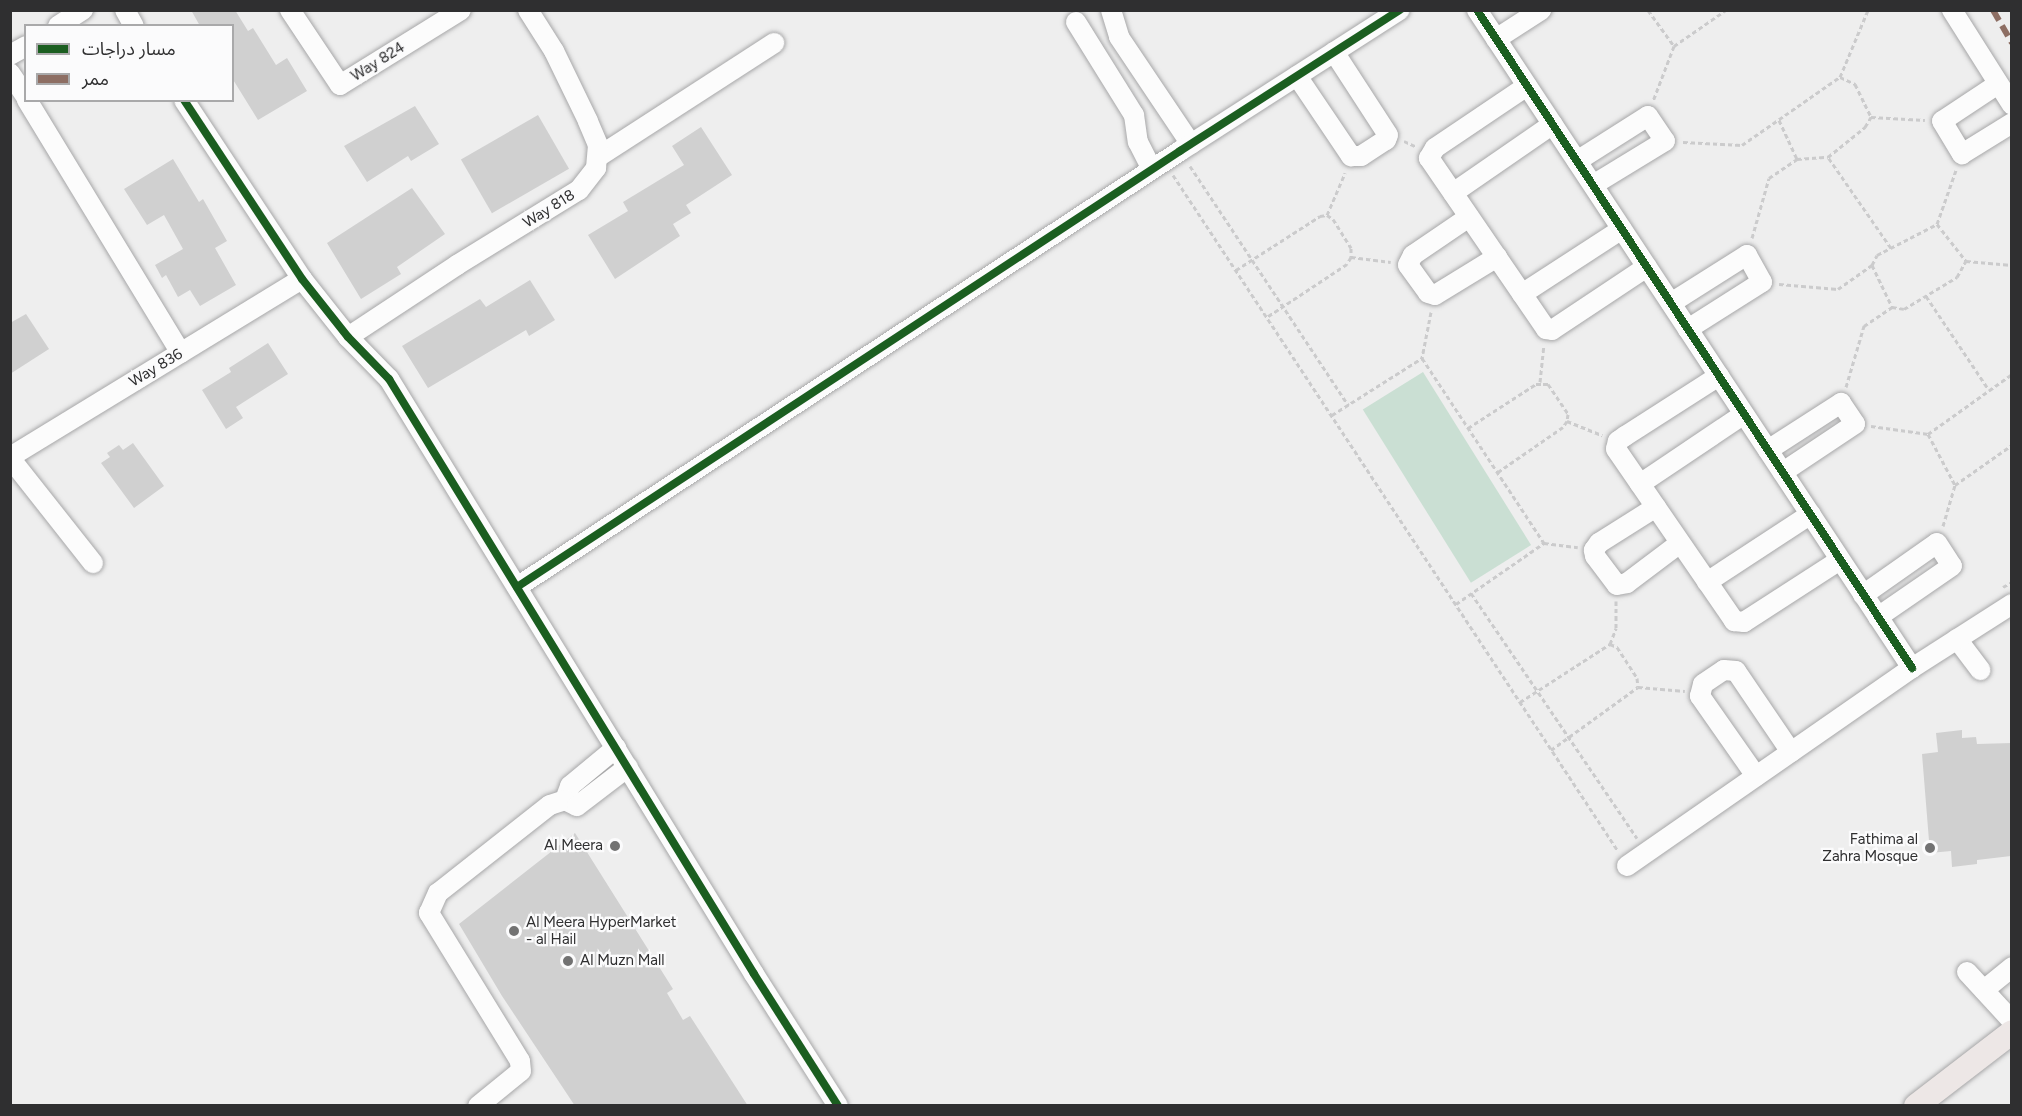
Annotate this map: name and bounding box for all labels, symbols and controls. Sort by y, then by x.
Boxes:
legend [24,24,234,102]
text: مسار دراجات [82,38,176,60]
street label: Way 824 [348,39,408,85]
text: ممر [82,68,109,90]
street label: Way 818 [520,186,578,232]
street label: Way 836 [126,345,186,391]
place label: Fathima al Zahra Mosque [1822,830,1918,865]
place label: Al Meera [544,837,603,855]
marker: Al Meera [608,839,622,853]
marker: Fathima al Zahra Mosque [1923,841,1937,855]
place label: Al Meera HyperMarket - al Hail [526,913,676,948]
marker: Al Meera HyperMarket - al Hail [507,924,521,938]
place label: Al Muzn Mall [580,952,665,970]
marker: Al Muzn Mall [561,954,575,968]

